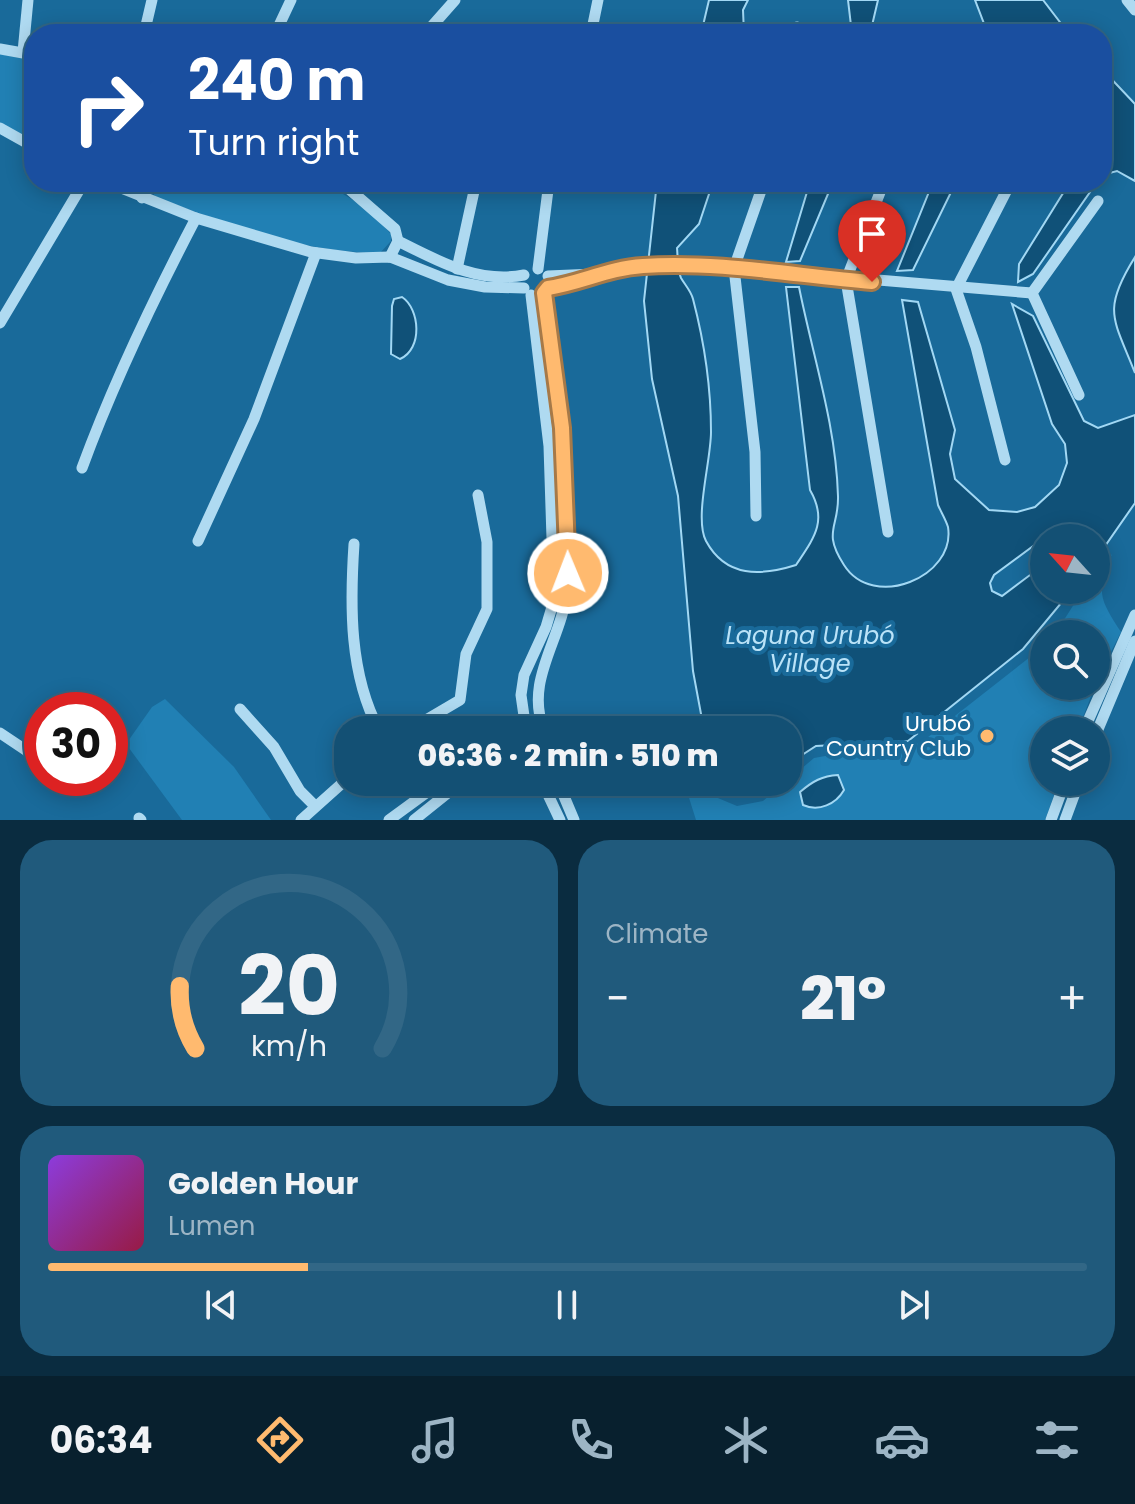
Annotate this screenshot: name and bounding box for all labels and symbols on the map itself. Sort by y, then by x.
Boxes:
pin [838,200,906,282]
north arrow [1030,524,1110,604]
position arrow [526,531,610,615]
water label: Laguna Urubó Village [725,619,895,680]
speed limit sign: 30 [24,692,128,796]
place label: Urubó Country Club [826,708,971,764]
marker: Urubó Country Club [978,727,996,745]

